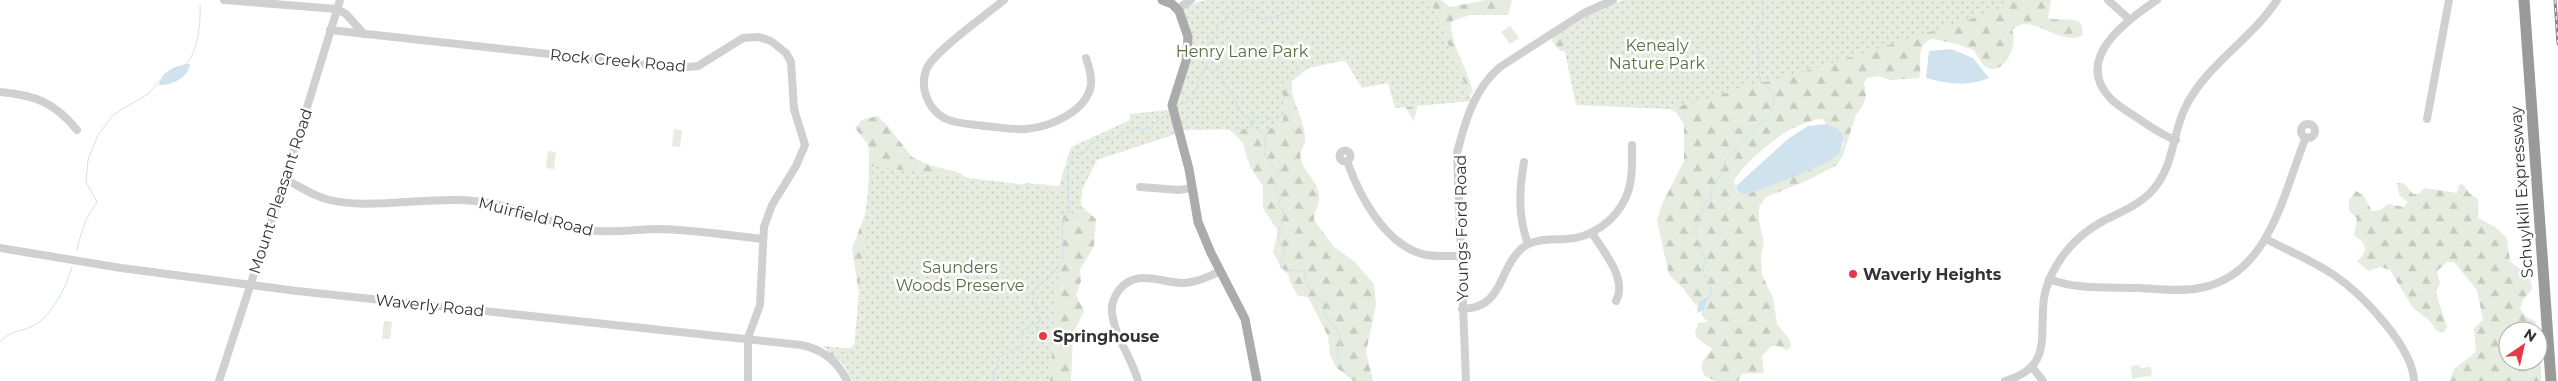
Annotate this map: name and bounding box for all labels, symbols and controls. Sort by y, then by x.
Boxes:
park label: Kenealy Nature Park [1609,36,1706,73]
park label: Henry Lane Park [1176,42,1309,61]
street label: Rock Creek Road [549,45,687,76]
street label: Schuylkill Expressway [2506,105,2537,279]
street label: Mount Pleasant Road [245,106,316,276]
street label: Youngs Ford Road [1451,154,1472,302]
street label: Muirfield Road [477,193,595,240]
park label: Saunders Woods Preserve [895,258,1025,295]
place label: Waverly Heights [1863,265,2002,284]
marker: Waverly Heights [1847,268,1859,280]
street label: Waverly Road [375,290,485,321]
north arrow [2498,321,2548,371]
text: N [2521,325,2540,346]
place label: Springhouse [1053,327,1159,346]
marker: Springhouse [1037,330,1049,342]

